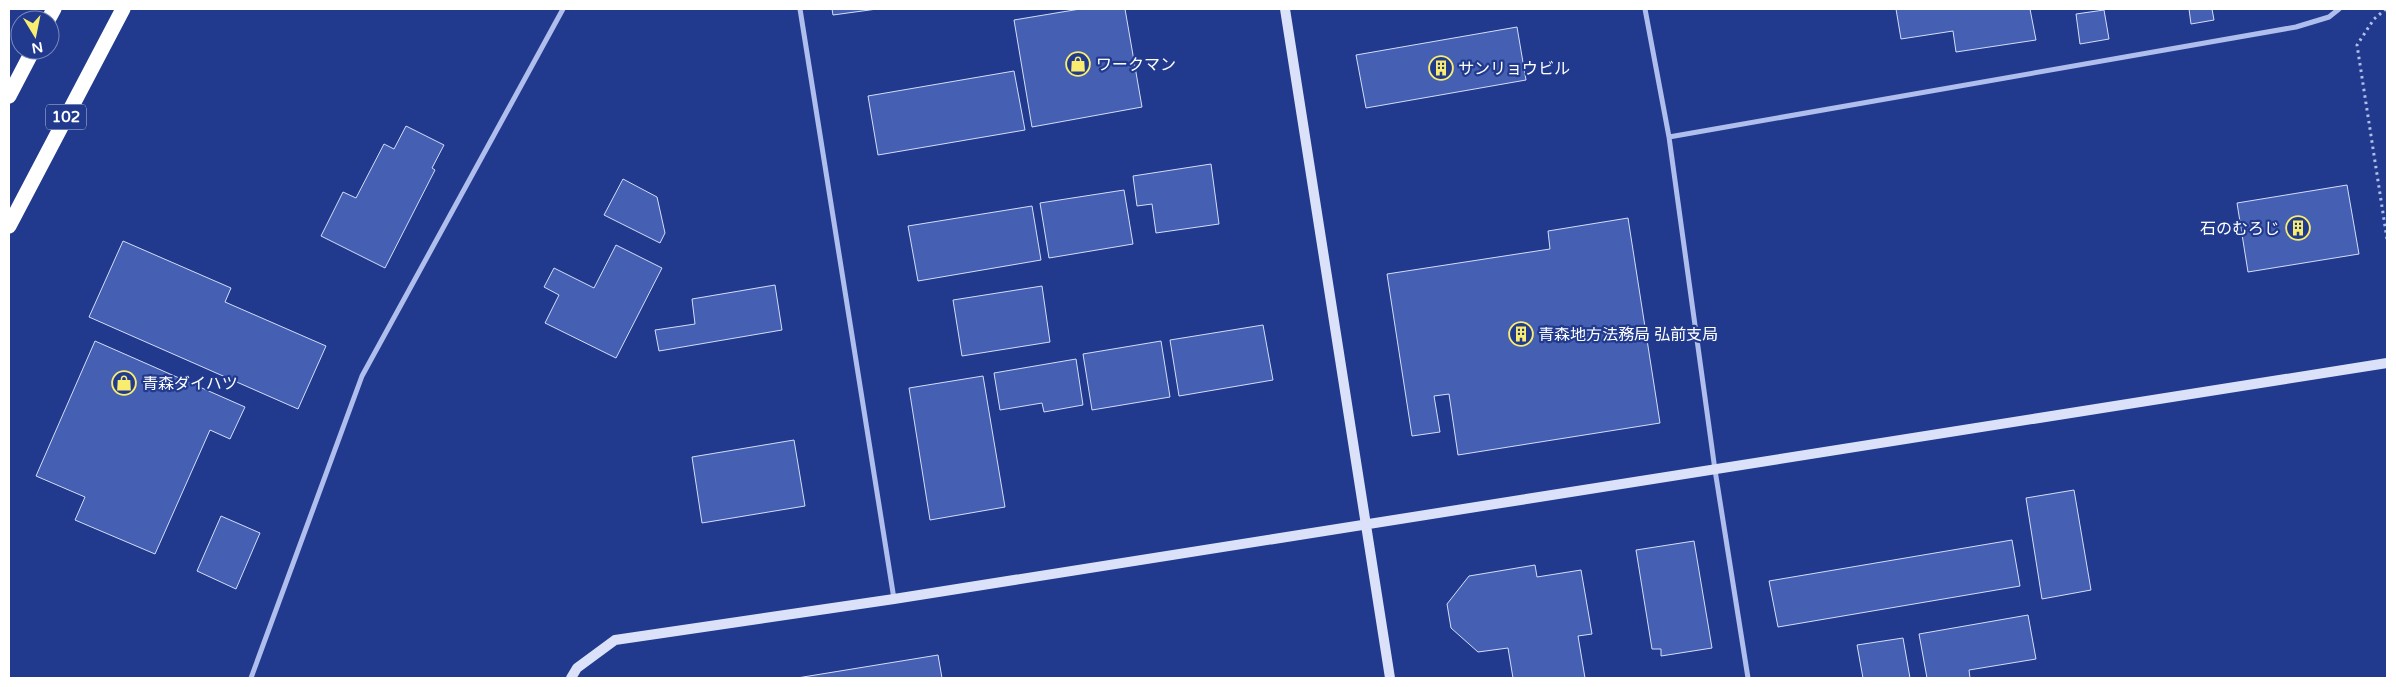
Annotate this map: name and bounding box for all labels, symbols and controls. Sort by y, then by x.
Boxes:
north arrow [10,10,60,60]
text: N [30,38,44,57]
shop icon: ワークマン [1065,51,1091,77]
place label: ワークマン [1096,55,1176,75]
building icon: サンリョウビル [1428,55,1454,81]
place label: サンリョウビル [1458,59,1570,79]
road number: 102 [46,104,86,130]
building icon: 石のむろじ [2285,215,2311,241]
place label: 石のむろじ [2200,219,2280,239]
building icon: 青森地方法務局 弘前支局 [1508,321,1534,347]
place label: 青森地方法務局 弘前支局 [1538,325,1718,345]
shop icon: 青森ダイハツ [111,370,137,396]
place label: 青森ダイハツ [142,374,238,394]

